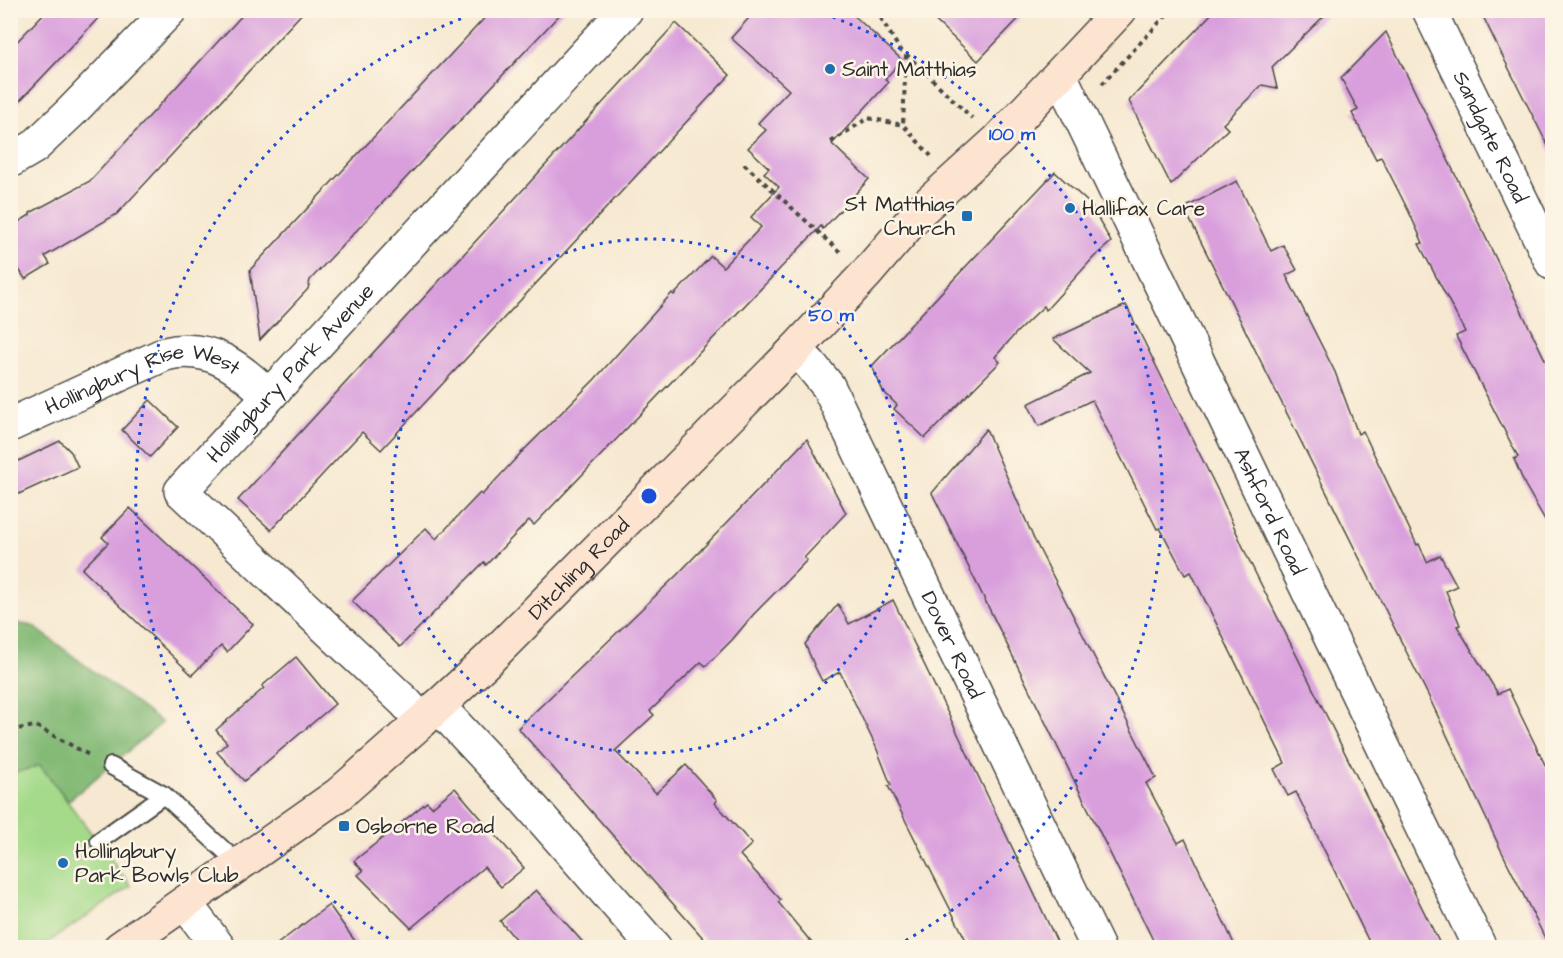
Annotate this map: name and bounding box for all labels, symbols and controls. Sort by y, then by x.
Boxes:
place label: Saint Matthias [842,55,977,84]
marker: Saint Matthias [823,62,837,76]
street label: Sandgate Road [1446,66,1535,208]
text: 100 m [989,122,1036,147]
place label: St Matthias Church [845,190,956,243]
place label: Hallifax Care [1082,194,1205,223]
marker: Hallifax Care [1063,201,1077,215]
marker: St Matthias Church [960,209,974,223]
street label: Hollingbury Park Avenue [200,277,381,469]
text: 50 m [808,303,855,328]
street label: Hollingbury Rise West [40,337,247,422]
street label: Ashford Road [1227,443,1313,580]
centre of rings [639,486,659,506]
street label: Ditchling Road [521,511,636,626]
street label: Dover Road [914,586,991,703]
place label: Osborne Road [356,812,495,841]
marker: Osborne Road [337,819,351,833]
place label: Hollingbury Park Bowls Club [75,837,239,890]
marker: Hollingbury Park Bowls Club [56,856,70,870]

